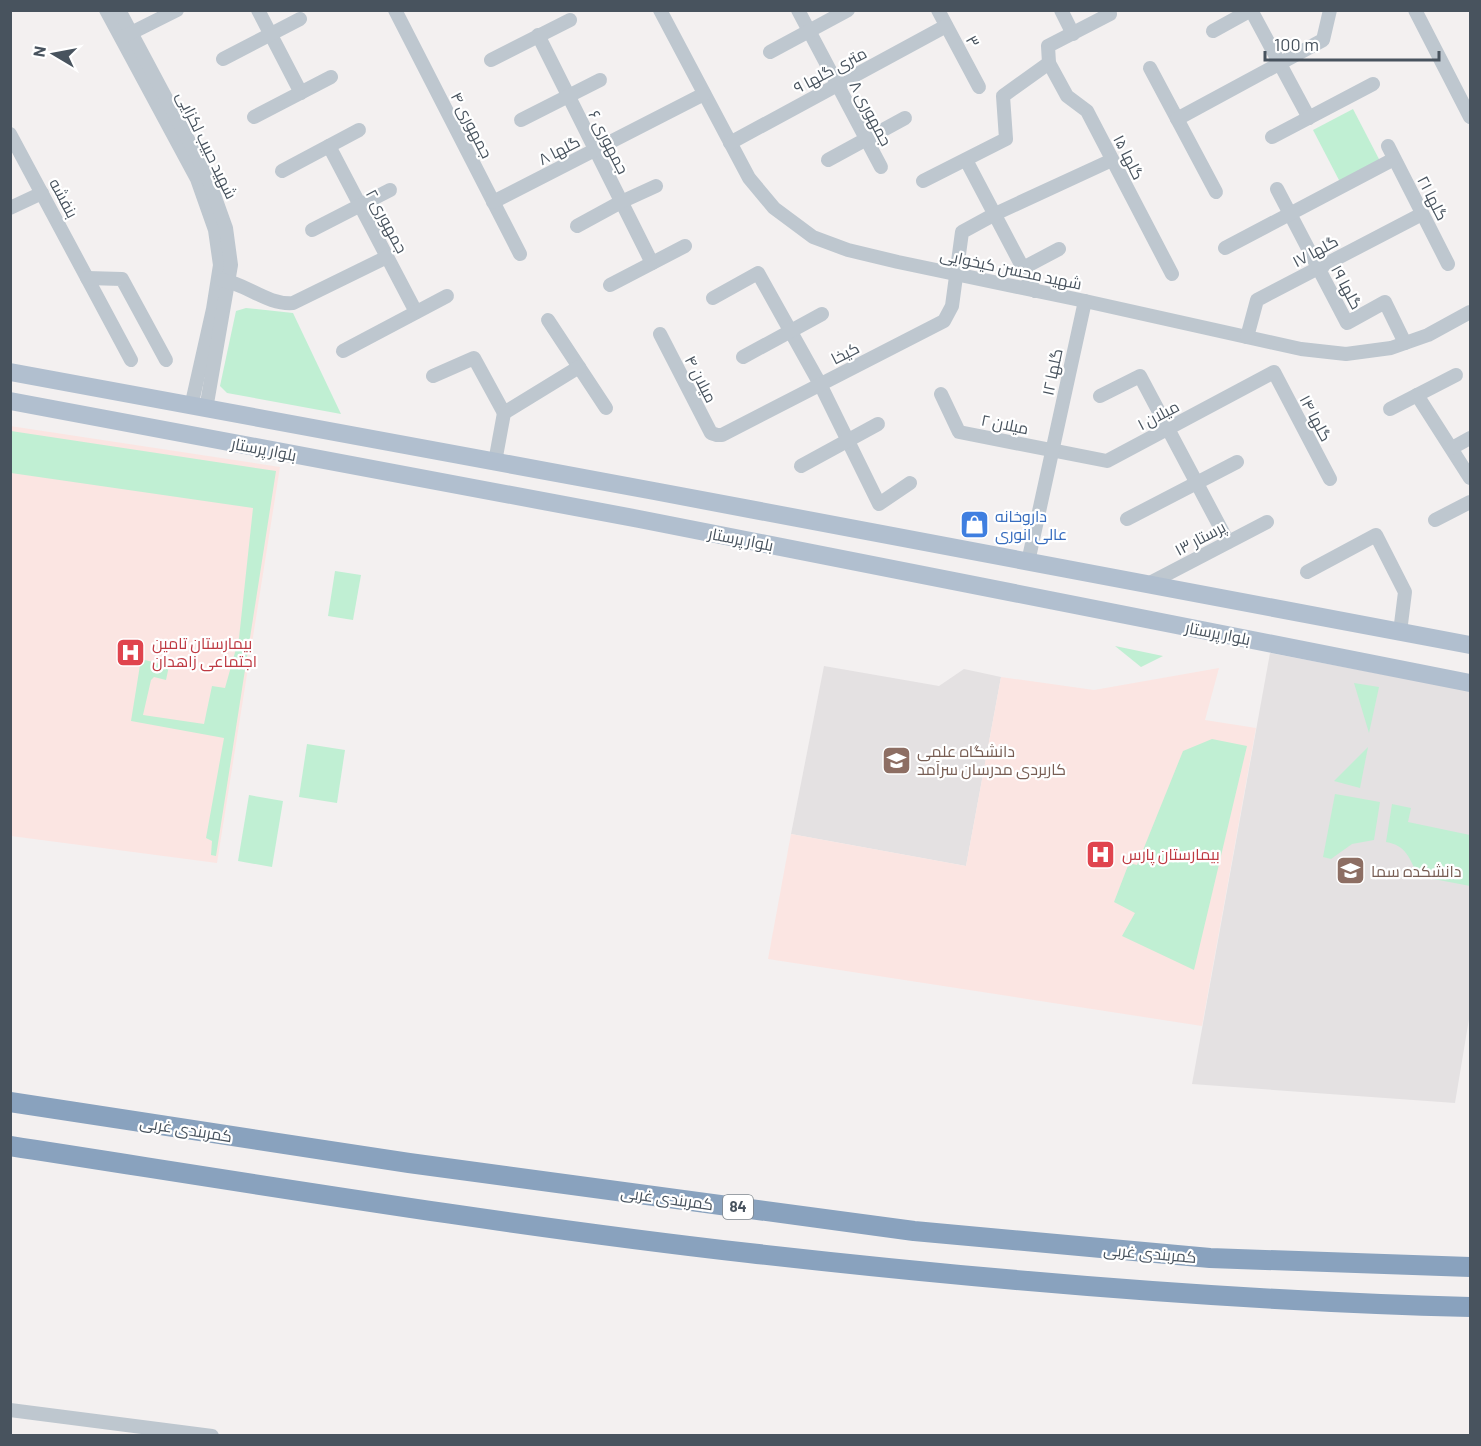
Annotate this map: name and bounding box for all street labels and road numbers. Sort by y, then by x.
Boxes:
street label: ۳ [963,31,984,50]
street label: ۹ متری گلها [790,42,870,98]
street label: جمهوری ۸ [845,77,897,150]
street label: شهید حبیب لکزایی [171,88,242,203]
street label: جمهوری ۴ [446,88,497,162]
street label: جمهوری ۶ [584,107,634,178]
street label: گلها ۸ [535,131,584,170]
street label: گلها ۱۵ [1108,131,1149,183]
street label: گلها ۲۱ [1412,172,1453,224]
street label: بنفشه [45,175,83,221]
street label: جمهوری ۲ [361,186,412,257]
street label: گلها ۱۷ [1289,231,1342,272]
street label: شهید محسن کیخوایی [938,244,1084,295]
street label: گلها ۱۹ [1326,261,1367,313]
street label: کیخا [828,337,862,369]
street label: گلها ۱۲ [1037,347,1068,398]
street label: میلان ۴ [680,352,721,406]
street label: گلها ۱۴ [1295,391,1337,445]
street label: میلان ۱ [1134,396,1183,435]
street label: میلان ۲ [979,410,1030,439]
street label: بلوار پرستار [228,433,298,467]
street label: پرستار ۱۳ [1171,516,1231,561]
street label: بلوار پرستار [705,523,775,557]
street label: بلوار پرستار [1182,617,1252,651]
street label: کمربندی غربی [138,1112,234,1147]
street label: کمربندی غربی [619,1182,715,1215]
road number: 84 [723,1195,753,1219]
street label: کمربندی غربی [1103,1239,1197,1268]

